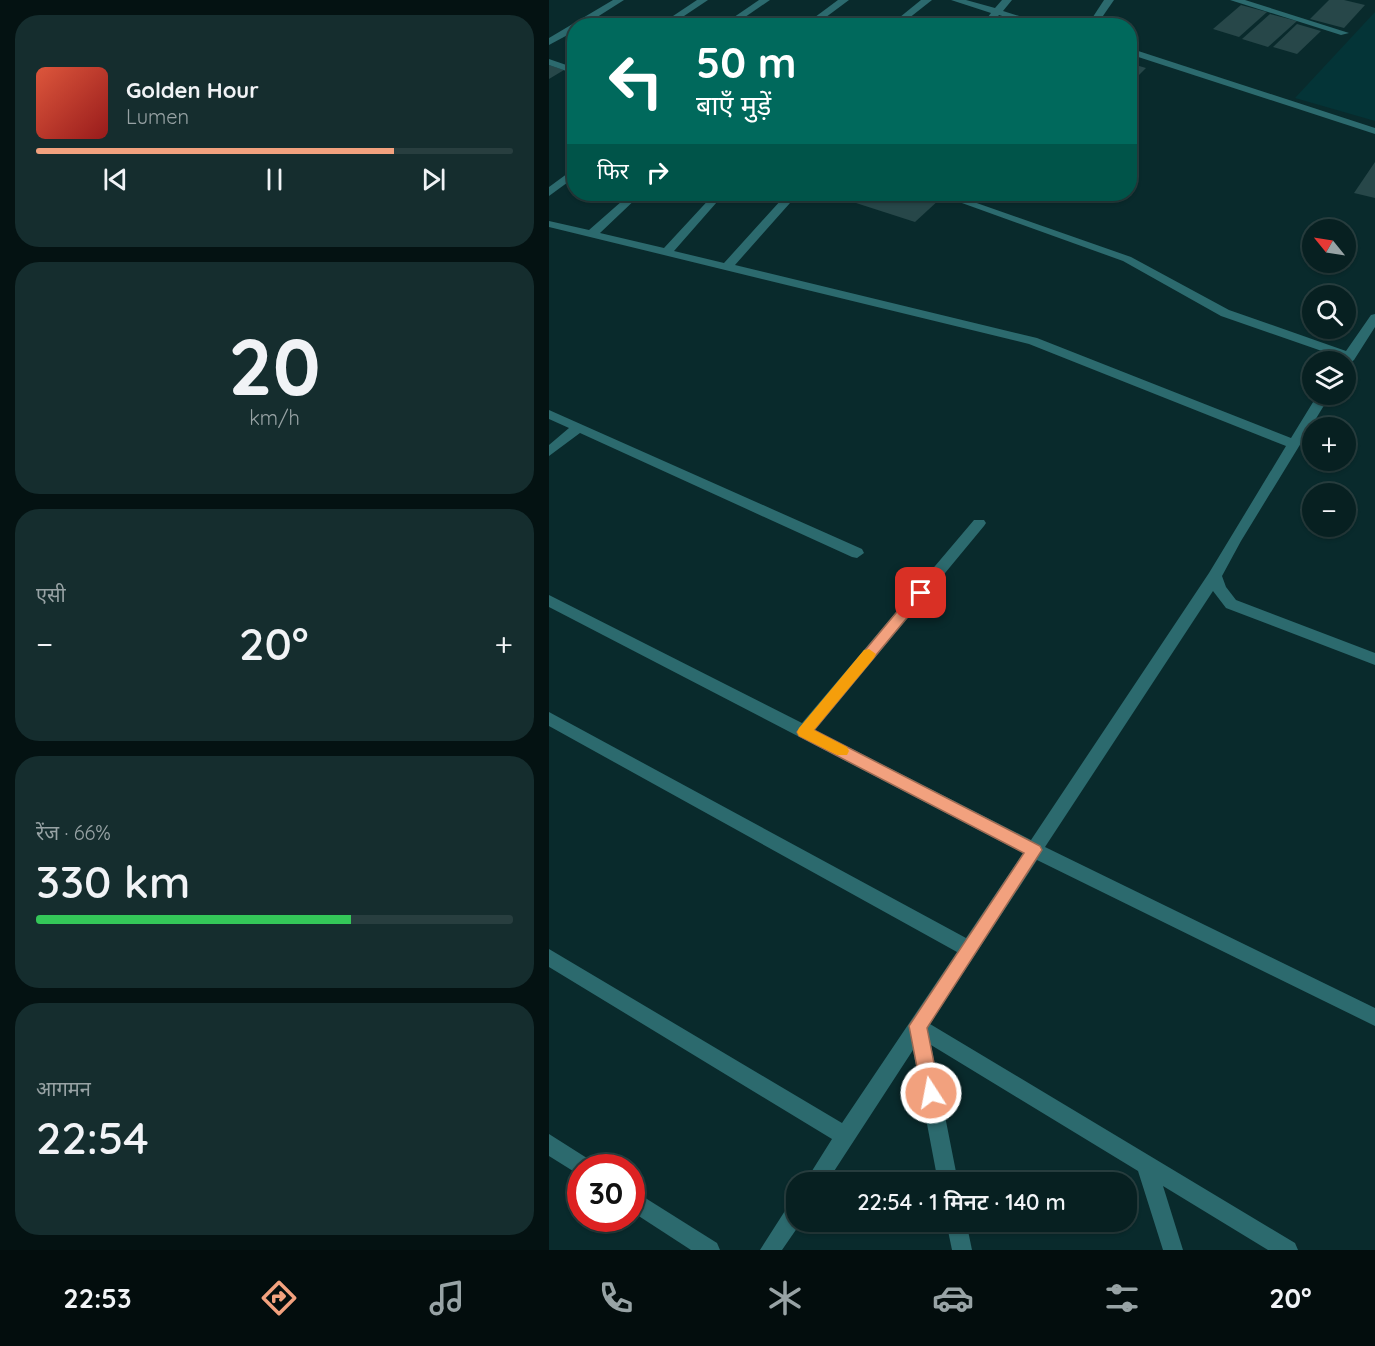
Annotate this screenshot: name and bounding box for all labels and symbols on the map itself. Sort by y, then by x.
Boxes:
north arrow [1302,219,1356,273]
pin [895,567,946,618]
position arrow [899,1061,963,1125]
speed limit sign: 30 [567,1154,645,1232]

